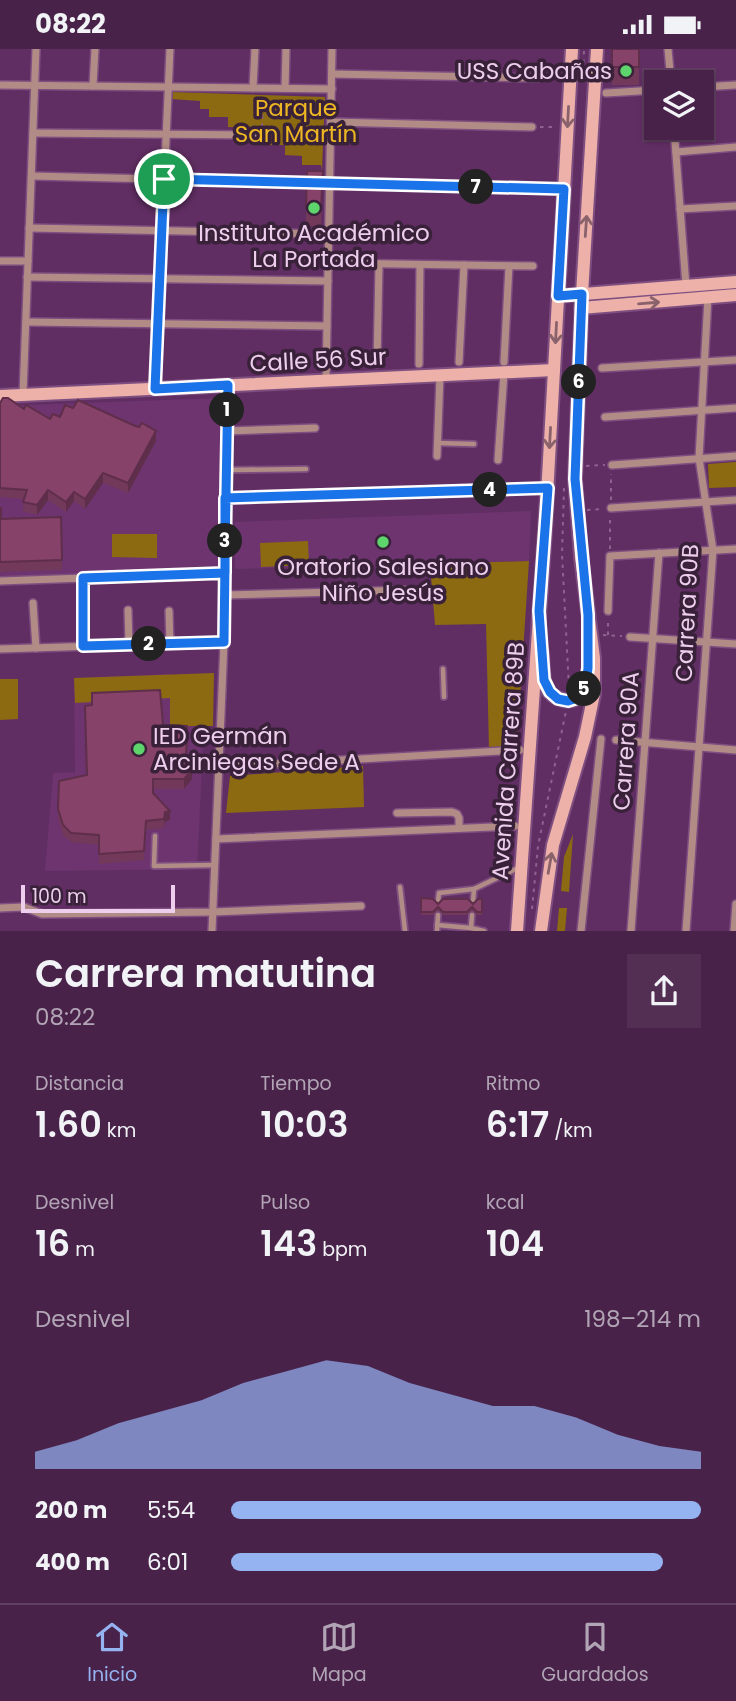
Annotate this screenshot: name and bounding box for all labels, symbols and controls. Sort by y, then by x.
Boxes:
text: 08:22 [35,6,106,42]
place label: USS Cabañas [457,55,612,87]
marker: USS Cabañas [618,63,634,79]
map controls [644,70,714,140]
button: layers [644,70,714,140]
park label: Parque San Martín [235,92,357,150]
one-way arrow [561,105,574,128]
pin [134,149,194,209]
icon: arrive [145,160,183,198]
pin: 7 [458,169,494,205]
text: 7 [470,173,481,200]
marker: Instituto Académico La Portada [306,200,322,216]
one-way arrow [580,215,593,238]
place label: Instituto Académico La Portada [198,217,430,275]
one-way arrow [637,296,660,309]
one-way arrow [549,321,562,344]
street label: Calle 56 Sur [249,340,387,380]
pin: 6 [562,365,596,399]
text: 6 [572,368,585,395]
pin: 1 [210,393,244,427]
text: 1 [223,396,230,423]
one-way arrow [544,427,557,450]
pin: 4 [472,473,508,507]
text: 4 [483,476,496,503]
pin: 3 [208,524,243,559]
text: 3 [219,527,230,554]
marker: Oratorio Salesiano Niño Jesús [375,534,391,550]
street label: Carrera 90B [667,543,707,683]
place label: Oratorio Salesiano Niño Jesús [277,551,489,609]
pin: 2 [132,627,166,661]
text: 2 [143,630,154,657]
street label: Avenida Carrera 89B [484,641,532,881]
street label: Carrera 90A [605,670,647,812]
pin: 5 [566,671,602,707]
text: 5 [577,675,590,702]
place label: IED Germán Arciniegas Sede A [153,720,360,778]
marker: IED Germán Arciniegas Sede A [131,741,147,757]
one-way arrow [544,852,557,875]
scale bar [21,882,175,914]
text: 100 m [32,883,87,910]
text: Carrera matutina [35,947,376,1000]
button: share [627,954,701,1028]
text: 08:22 [35,1001,95,1033]
text: Distancia [35,1070,124,1097]
text: Tiempo [260,1070,332,1097]
text: Ritmo [486,1070,541,1097]
text: 1.60 [35,1100,102,1149]
text: 10:03 [260,1100,348,1149]
text: 6:17 [486,1100,549,1149]
text: km [102,1117,136,1144]
text: /km [549,1117,593,1144]
text: Desnivel [35,1189,114,1216]
text: Pulso [260,1189,310,1216]
text: kcal [486,1189,525,1216]
text: 16 [35,1219,70,1268]
text: 143 [260,1219,317,1268]
text: 104 [486,1219,544,1268]
text: m [70,1236,95,1263]
text: bpm [317,1236,367,1263]
text: Desnivel [35,1303,131,1335]
text: 198–214 m [584,1303,701,1335]
text: 200 m [35,1494,107,1526]
text: 5:54 [147,1494,195,1526]
text: 400 m [35,1546,110,1578]
text: 6:01 [147,1546,188,1578]
tab: Inicio [87,1618,137,1689]
tab: Mapa [312,1618,367,1689]
tab: Guardados [541,1618,649,1689]

